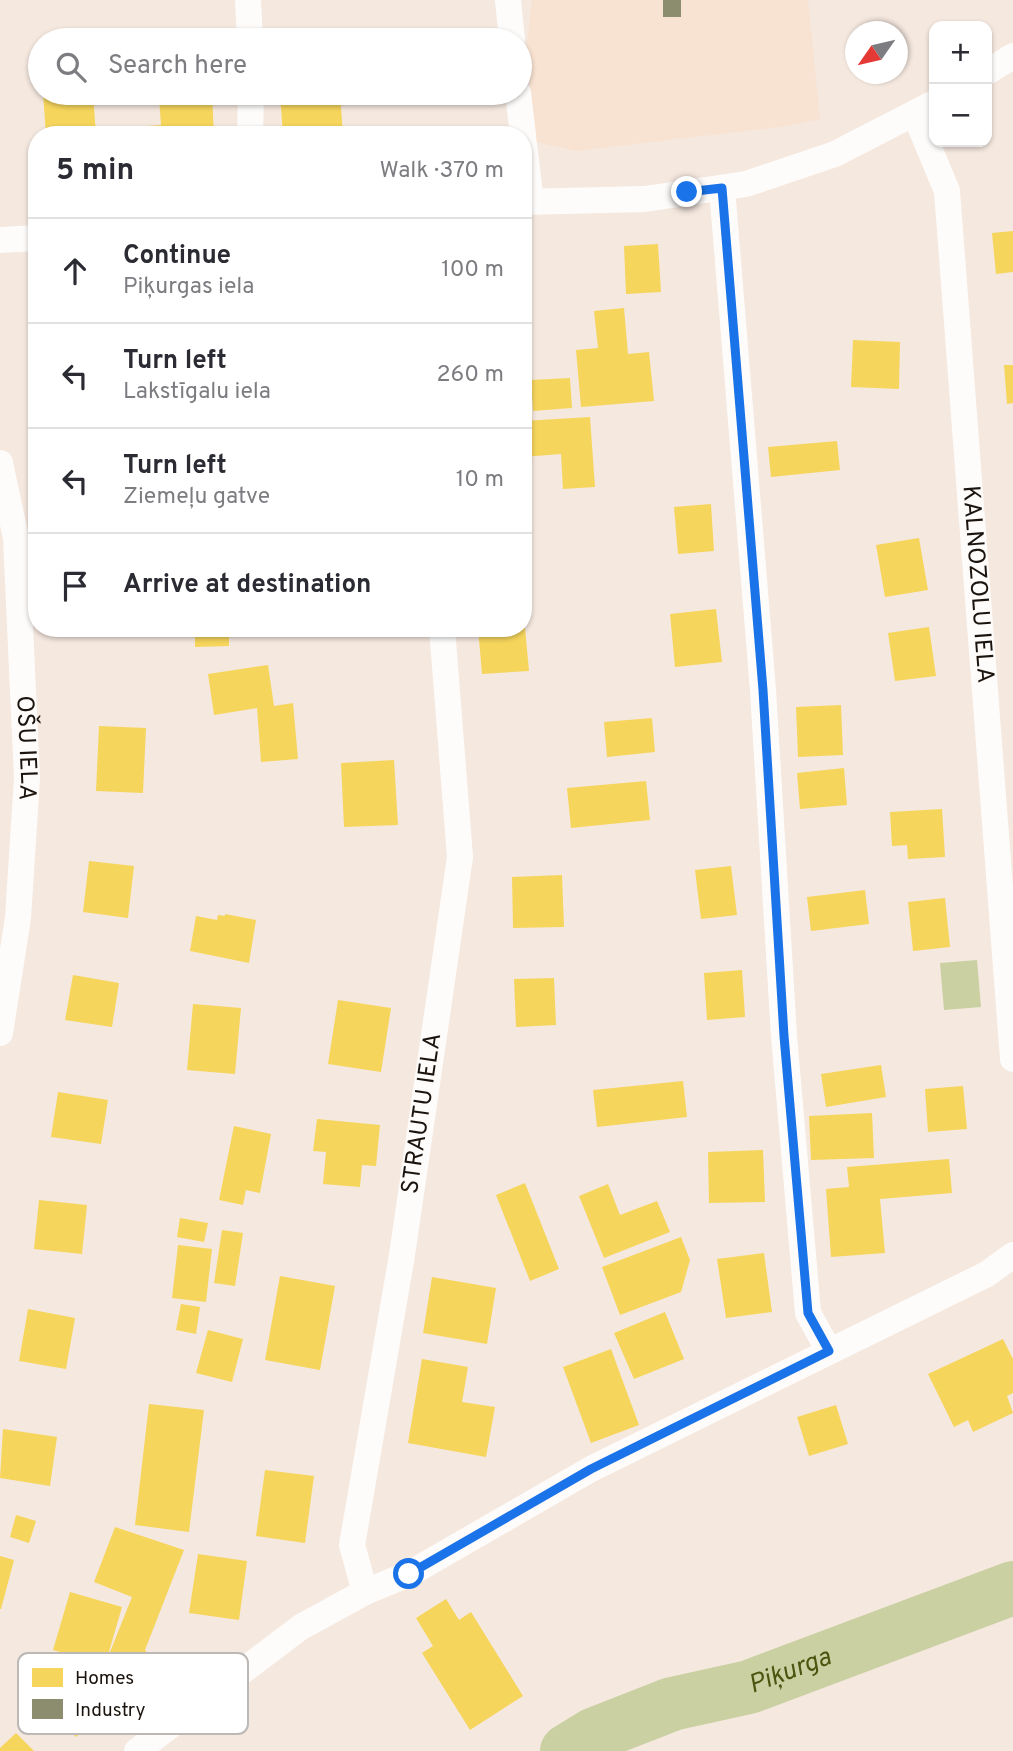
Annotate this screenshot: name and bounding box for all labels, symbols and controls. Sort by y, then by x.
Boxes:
north arrow [845,21,908,84]
map controls [929,21,992,147]
button: + [929,21,992,84]
search box [28,28,532,105]
icon: search [52,48,90,86]
text: Search here [108,50,247,83]
button: − [929,84,992,147]
text: 5 min [56,153,134,190]
text: Walk · 370 m [380,157,504,186]
route end [671,176,702,207]
text: Continue [123,240,231,273]
icon: ahead [56,252,94,290]
text: 100 m [441,256,504,285]
text: Piķurgas iela [123,273,254,302]
text: Turn left [123,345,227,378]
icon: left [56,357,94,395]
text: 260 m [437,361,504,390]
text: Lakstīgalu iela [123,378,271,407]
text: Turn left [123,450,227,483]
icon: left [56,462,94,500]
text: 10 m [456,466,504,495]
text: Ziemeļu gatve [123,483,270,512]
street label: KALNOZOLU IELA [954,484,999,684]
icon: arrive [56,567,94,605]
text: Arrive at destination [123,569,371,602]
street label: OŠU IELA [8,695,42,802]
street label: STRAUTU IELA [396,1031,449,1196]
route start [393,1558,424,1589]
water label: Piķurga [744,1641,836,1702]
legend [18,1653,248,1734]
text: Homes [75,1667,134,1691]
text: Industry [75,1699,145,1723]

